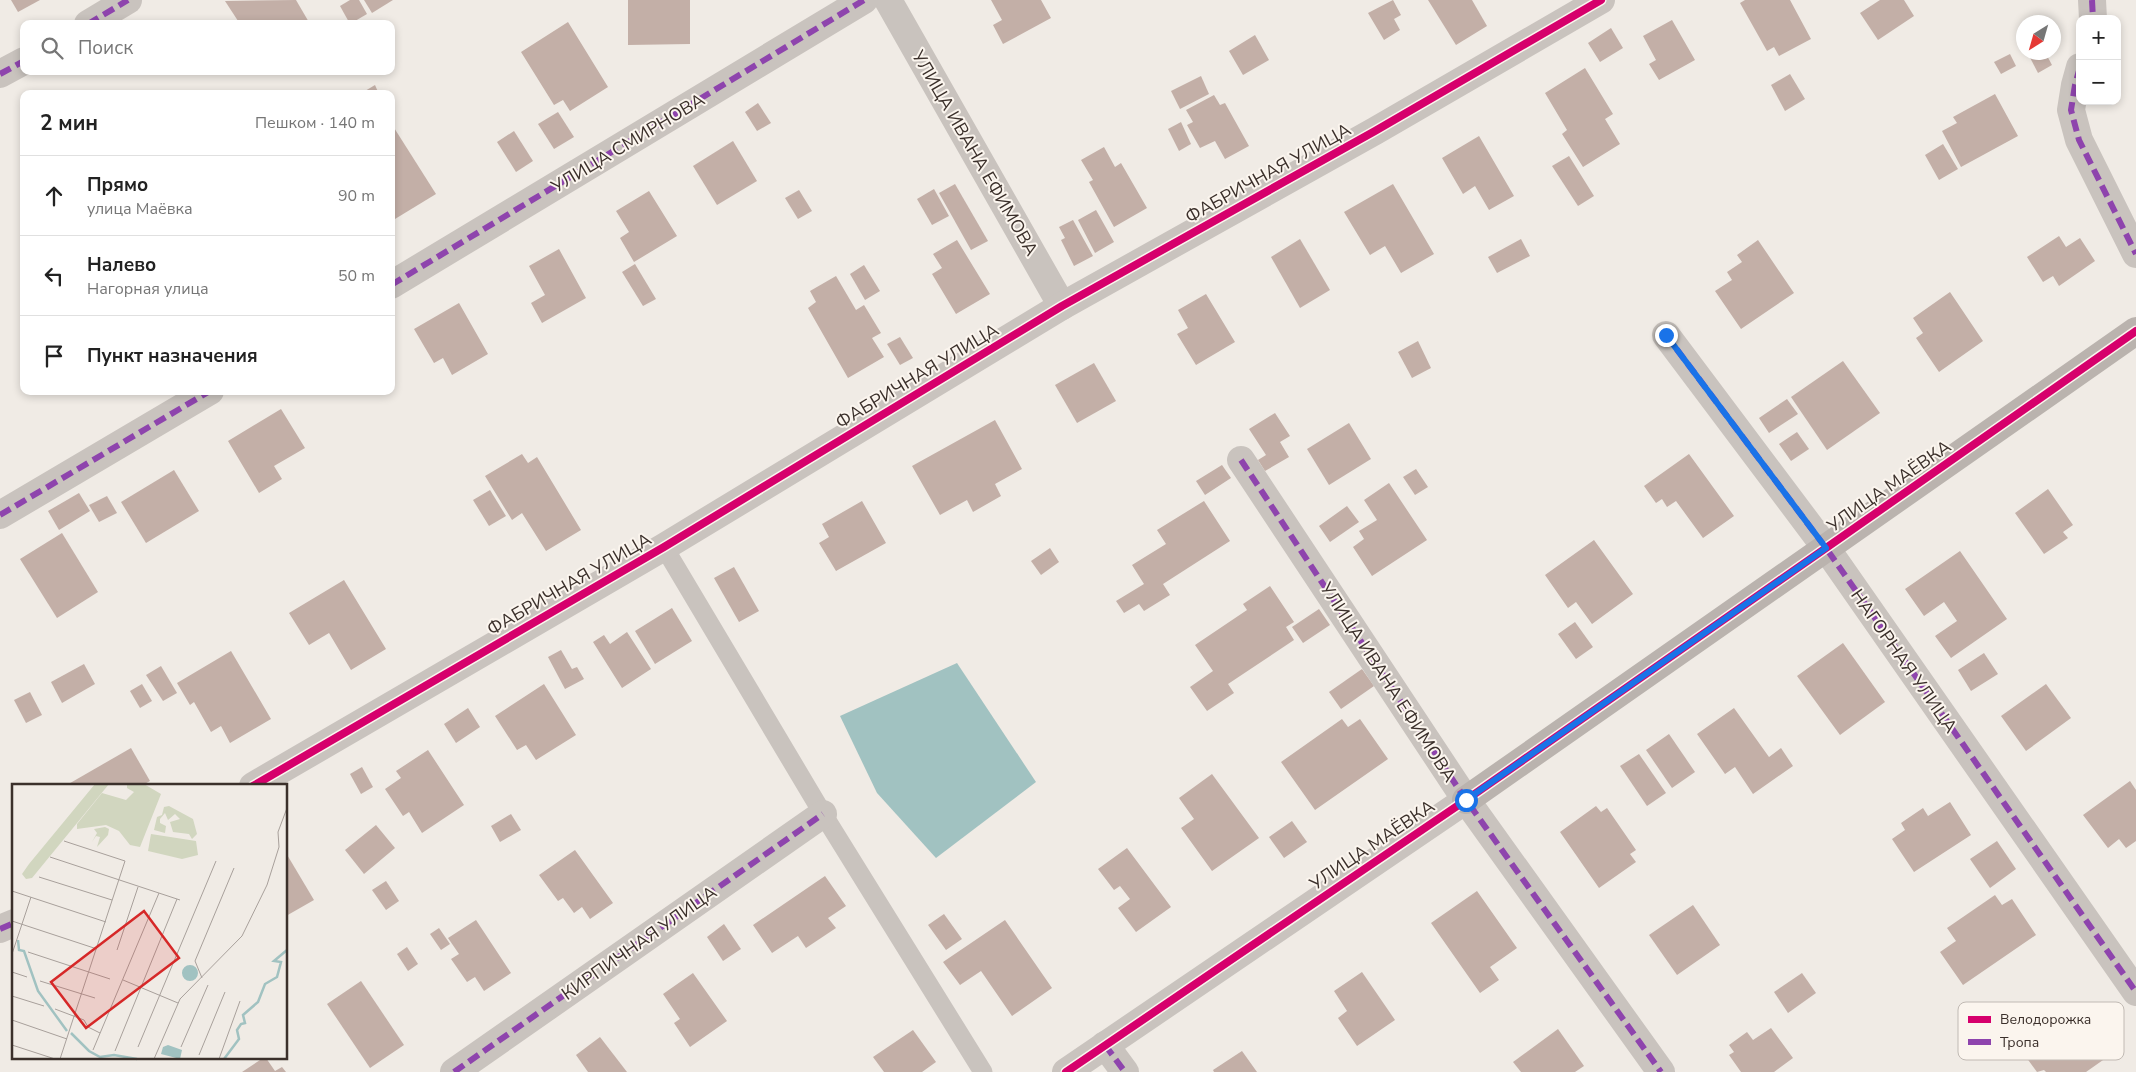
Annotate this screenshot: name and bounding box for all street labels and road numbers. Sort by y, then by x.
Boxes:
street label: УЛИЦА ИВАНА ЕФИМОВА [906,45,1044,260]
street label: УЛИЦА СМИРНОВА [546,88,709,199]
street label: ФАБРИЧНАЯ УЛИЦА [1181,117,1355,229]
street label: ФАБРИЧНАЯ УЛИЦА [831,318,1003,434]
street label: УЛИЦА МАЁВКА [1822,434,1956,538]
street label: ФАБРИЧНАЯ УЛИЦА [482,527,656,641]
street label: УЛИЦА ИВАНА ЕФИМОВА [1314,577,1462,786]
street label: НАГОРНАЯ УЛИЦА [1845,584,1963,738]
street label: УЛИЦА МАЁВКА [1304,794,1439,896]
street label: КИРПИЧНАЯ УЛИЦА [557,880,721,1006]

